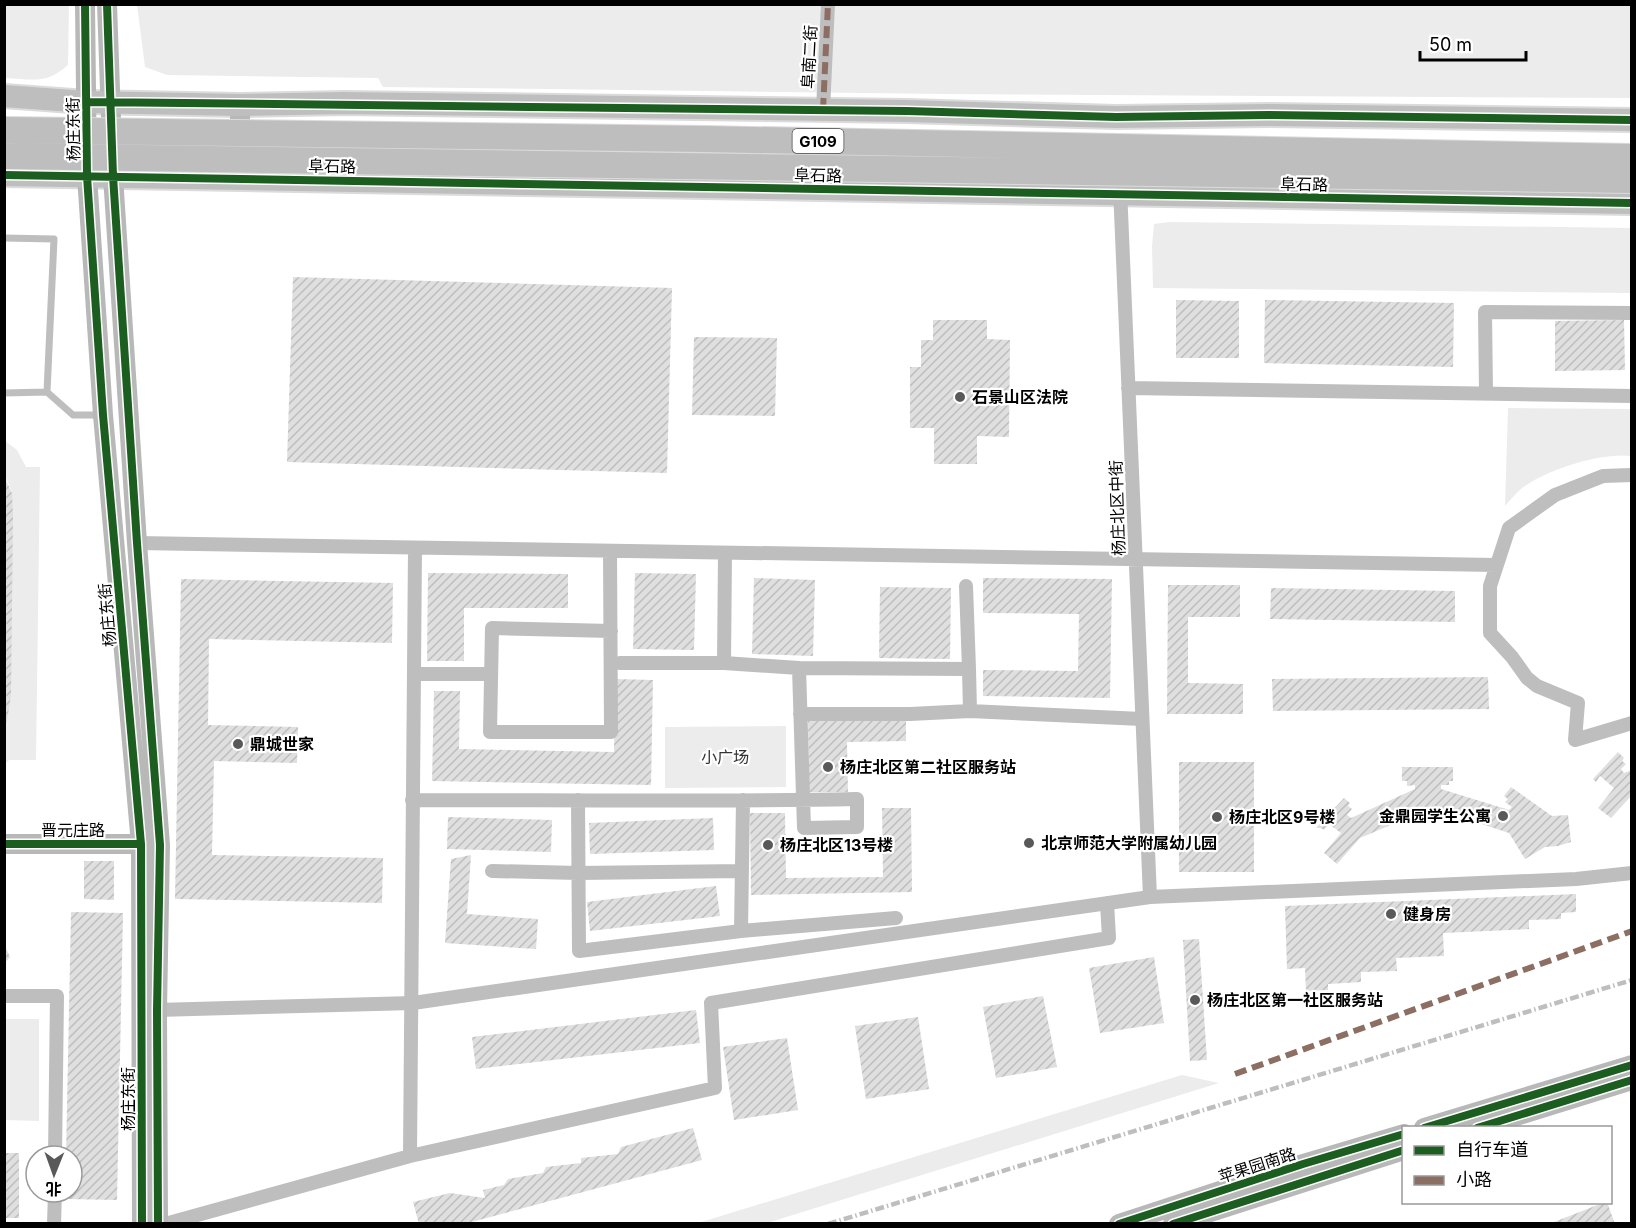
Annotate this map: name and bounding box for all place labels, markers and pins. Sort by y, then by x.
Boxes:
place label: 石景山区法院 [972,387,1068,407]
marker: 石景山区法院 [953,390,967,404]
place label: 鼎城世家 [250,734,314,754]
marker: 鼎城世家 [231,737,245,751]
place label: 杨庄北区第二社区服务站 [840,757,1016,777]
marker: 杨庄北区第二社区服务站 [821,760,835,774]
place label: 金鼎园学生公寓 [1379,806,1491,826]
place label: 杨庄北区9号楼 [1229,807,1335,827]
marker: 金鼎园学生公寓 [1496,809,1510,823]
marker: 杨庄北区9号楼 [1210,810,1224,824]
place label: 北京师范大学附属幼儿园 [1041,833,1217,853]
place label: 杨庄北区13号楼 [780,835,893,855]
marker: 北京师范大学附属幼儿园 [1022,836,1036,850]
marker: 杨庄北区13号楼 [761,838,775,852]
place label: 健身房 [1403,904,1451,924]
marker: 健身房 [1384,907,1398,921]
place label: 杨庄北区第一社区服务站 [1207,990,1383,1010]
marker: 杨庄北区第一社区服务站 [1188,993,1202,1007]

